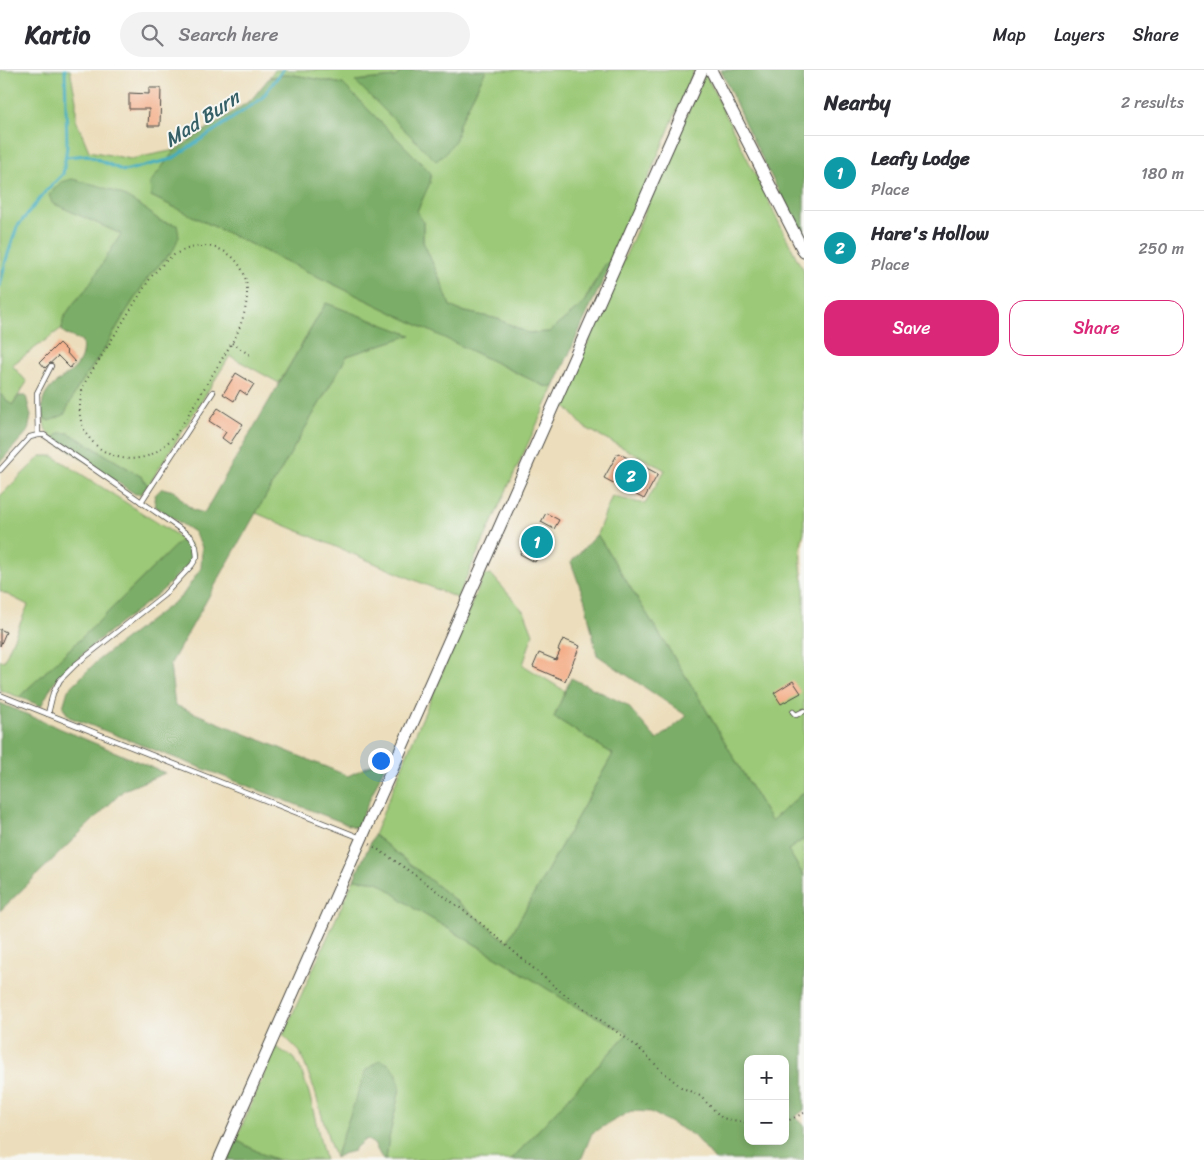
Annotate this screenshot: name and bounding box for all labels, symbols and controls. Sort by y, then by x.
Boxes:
search box [120,12,470,57]
text: Kartio [25,14,90,56]
text: Search here [178,18,279,51]
text: Map [993,19,1026,51]
text: Layers [1054,19,1105,51]
text: Share [1133,19,1179,51]
icon: search [138,21,166,49]
water label: Mad Burn [157,80,249,157]
text: Nearby [824,84,890,122]
text: 2 results [1121,88,1184,117]
text: Leafy Lodge [871,142,970,175]
text: 1 [837,159,843,188]
text: 180 m [1141,159,1184,188]
text: Place [871,175,910,204]
text: Hare's Hollow [871,217,989,250]
text: 2 [835,234,845,263]
text: 250 m [1138,234,1184,263]
text: Place [871,250,910,279]
button: Save [824,300,999,356]
button: Share [1009,300,1184,356]
pin: 2 [615,457,647,495]
pin: 1 [521,523,553,561]
your location [368,748,394,774]
map controls [744,1055,789,1145]
button: + [744,1055,789,1100]
button: − [744,1100,789,1145]

